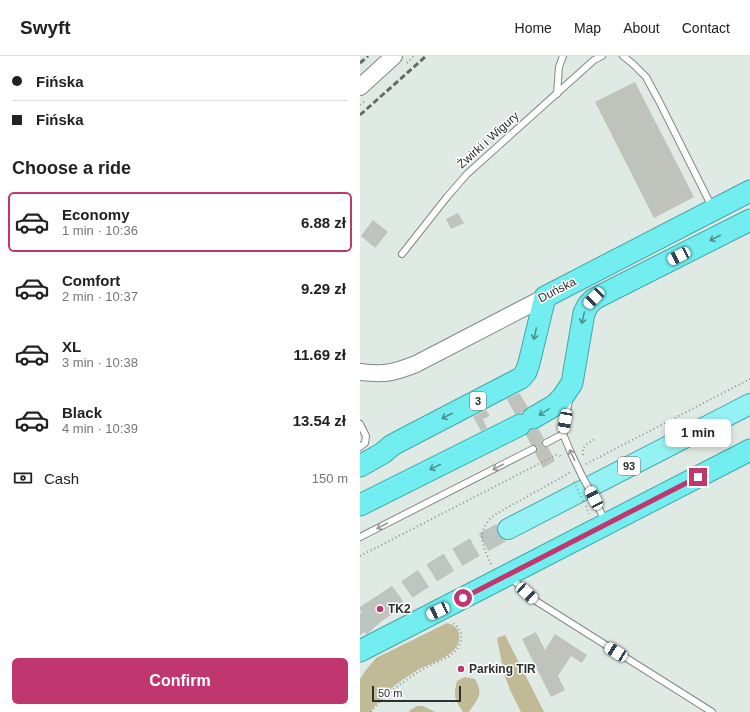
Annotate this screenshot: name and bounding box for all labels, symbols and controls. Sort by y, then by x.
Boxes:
text: Swyft [20,17,71,38]
text: Home [515,20,552,36]
text: Map [574,20,601,36]
text: About [623,20,660,36]
text: Contact [682,20,730,36]
text: Fińska [36,73,84,90]
street label: Żwirki i Wigury [454,109,522,171]
text: Fińska [36,111,84,128]
text: Choose a ride [12,158,131,178]
icon: car [14,204,50,240]
text: Economy [62,206,130,223]
text: 6.88 zł [301,214,346,231]
text: 1 min · 10:36 [62,223,138,238]
one-way arrow [709,235,721,242]
car [666,245,692,267]
icon: car [14,270,50,306]
text: Comfort [62,272,120,289]
street label: Duńska [536,274,579,305]
text: 9.29 zł [301,280,346,297]
car [581,285,607,311]
text: 2 min · 10:37 [62,289,138,304]
one-way arrow [579,311,587,324]
one-way arrow [531,328,539,341]
icon: car [14,336,50,372]
text: XL [62,338,81,355]
text: 11.69 zł [293,346,346,363]
text: 3 min · 10:38 [62,355,138,370]
road number: 3 [470,392,486,410]
icon: car [14,402,50,438]
text: Black [62,404,102,421]
one-way arrow [538,408,550,416]
car [557,408,573,434]
text: 13.54 zł [293,412,346,429]
one-way arrow [441,413,453,420]
callout: 1 min [665,419,731,447]
text: 4 min · 10:39 [62,421,138,436]
text: 1 min [681,425,715,440]
one-way arrow [568,449,575,461]
road number: 93 [618,457,640,475]
one-way arrow [429,464,441,471]
one-way arrow [492,464,504,471]
icon: cash [12,467,34,489]
route end [689,468,707,486]
text: Cash [44,470,79,487]
text: 150 m [312,471,348,486]
car [583,485,605,511]
one-way arrow [376,523,388,530]
car [514,580,540,606]
route start [454,589,472,607]
car [425,600,451,622]
place label: TK2 [388,602,411,616]
marker: TK2 [375,604,385,614]
car [603,641,629,663]
button: Confirm [12,658,348,704]
place label: Parking TIR [469,662,536,676]
marker: Parking TIR [456,664,466,674]
scale bar [372,684,461,703]
text: 50 m [378,687,402,699]

